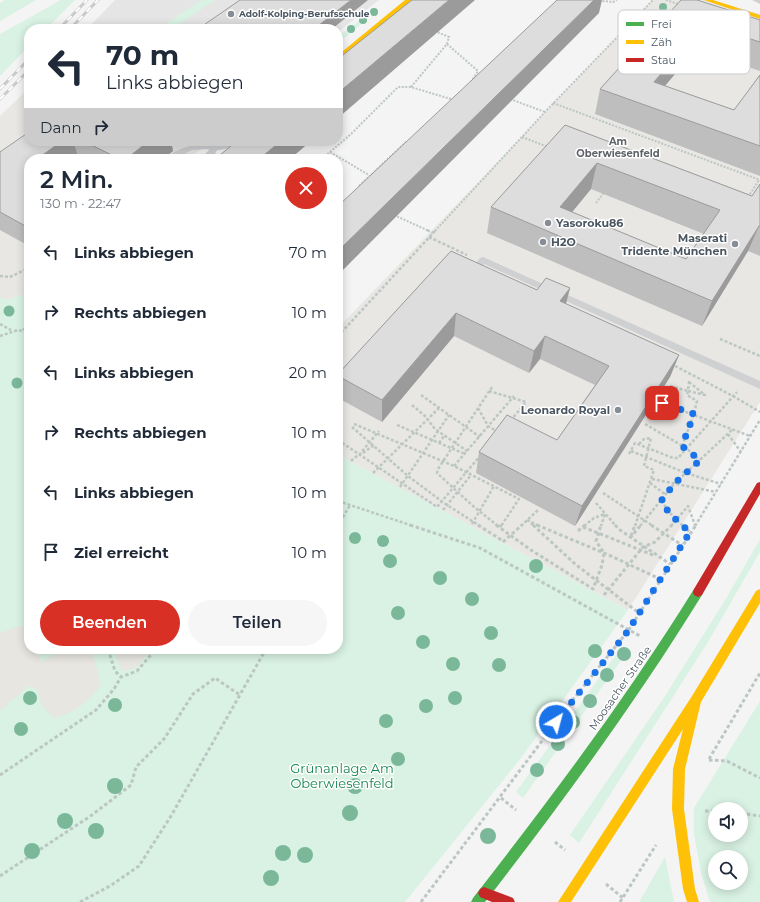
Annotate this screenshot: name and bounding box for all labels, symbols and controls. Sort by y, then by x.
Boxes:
place label: Adolf-Kolping-Berufsschule [238,8,370,19]
marker: Adolf-Kolping-Berufsschule [226,9,236,19]
legend [618,10,750,74]
text: Frei [651,17,672,31]
text: Zäh [651,35,672,49]
text: 70 m [106,38,179,72]
icon: left [40,40,92,92]
text: Stau [651,53,676,67]
text: Links abbiegen [106,72,244,94]
icon: right [90,116,112,138]
text: Dann [40,118,82,137]
district label: Am Oberwiesenfeld [576,135,660,160]
text: 2 Min. [40,165,113,194]
button: close [285,167,327,209]
text: 130 m · 22:47 [40,195,121,211]
place label: Yasoroku86 [555,216,623,230]
marker: Yasoroku86 [543,218,553,228]
place label: Maserati Tridente München [621,231,727,258]
place label: H2O [551,235,576,249]
marker: H2O [538,237,548,247]
marker: Maserati Tridente München [730,239,740,249]
icon: left [40,241,62,263]
text: Links abbiegen [74,243,194,262]
text: 70 m [289,243,327,262]
icon: right [40,301,62,323]
text: Rechts abbiegen [74,303,207,322]
text: 10 m [292,303,327,322]
icon: left [40,361,62,383]
text: Links abbiegen [74,363,194,382]
text: 20 m [289,363,327,382]
pin [645,386,679,420]
icon: arrive [651,392,673,414]
place label: Leonardo Royal [521,403,610,417]
marker: Leonardo Royal [613,405,623,415]
icon: right [40,421,62,443]
text: Rechts abbiegen [74,423,207,442]
text: 10 m [292,423,327,442]
icon: left [40,481,62,503]
text: Links abbiegen [74,483,194,502]
text: 10 m [292,483,327,502]
icon: arrive [40,541,62,563]
text: Ziel erreicht [74,543,169,562]
text: 10 m [292,543,327,562]
button: Beenden [40,600,180,646]
button: Teilen [188,600,327,646]
street label: Moosacher Straße [586,643,654,733]
position arrow [535,701,577,743]
park label: Grünanlage Am Oberwiesenfeld [290,760,394,791]
map controls [708,802,748,890]
button: sound [708,802,748,842]
button: search [708,850,748,890]

